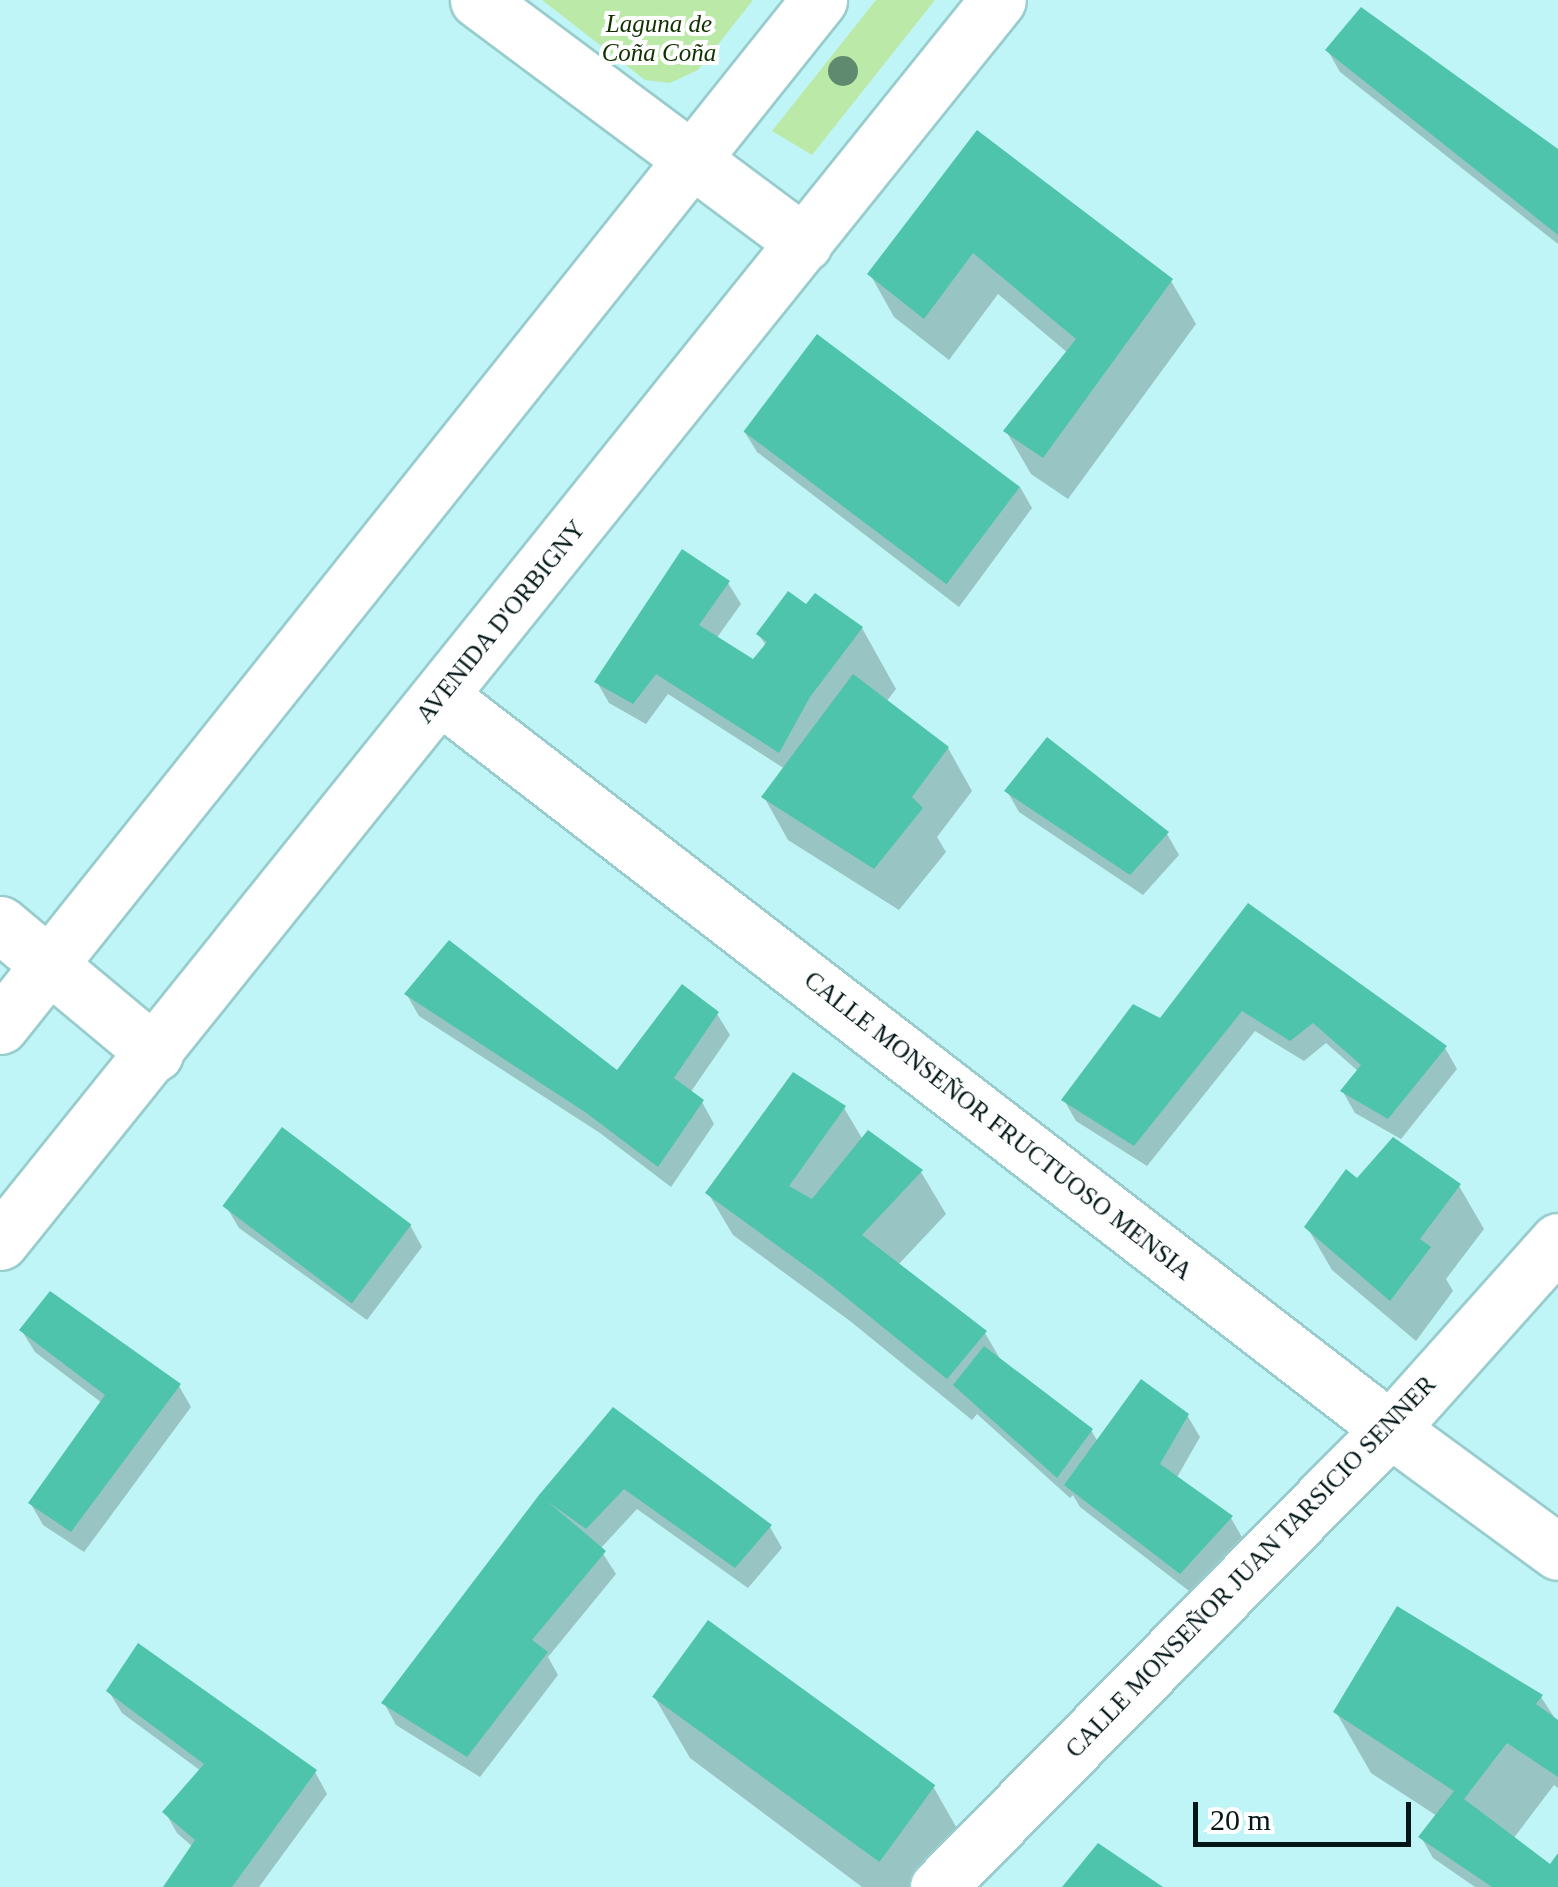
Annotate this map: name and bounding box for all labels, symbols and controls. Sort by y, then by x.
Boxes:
park label: Laguna de Coña Coña [602,10,716,69]
street label: AVENIDA D'ORBIGNY [410,514,592,730]
street label: CALLE MONSEÑOR FRUCTUOSO MENSIA [798,965,1198,1287]
street label: CALLE MONSEÑOR JUAN TARSICIO SENNER [1060,1369,1442,1765]
scale bar [1198,1782,1416,1844]
text: 20 m [1210,1803,1271,1836]

